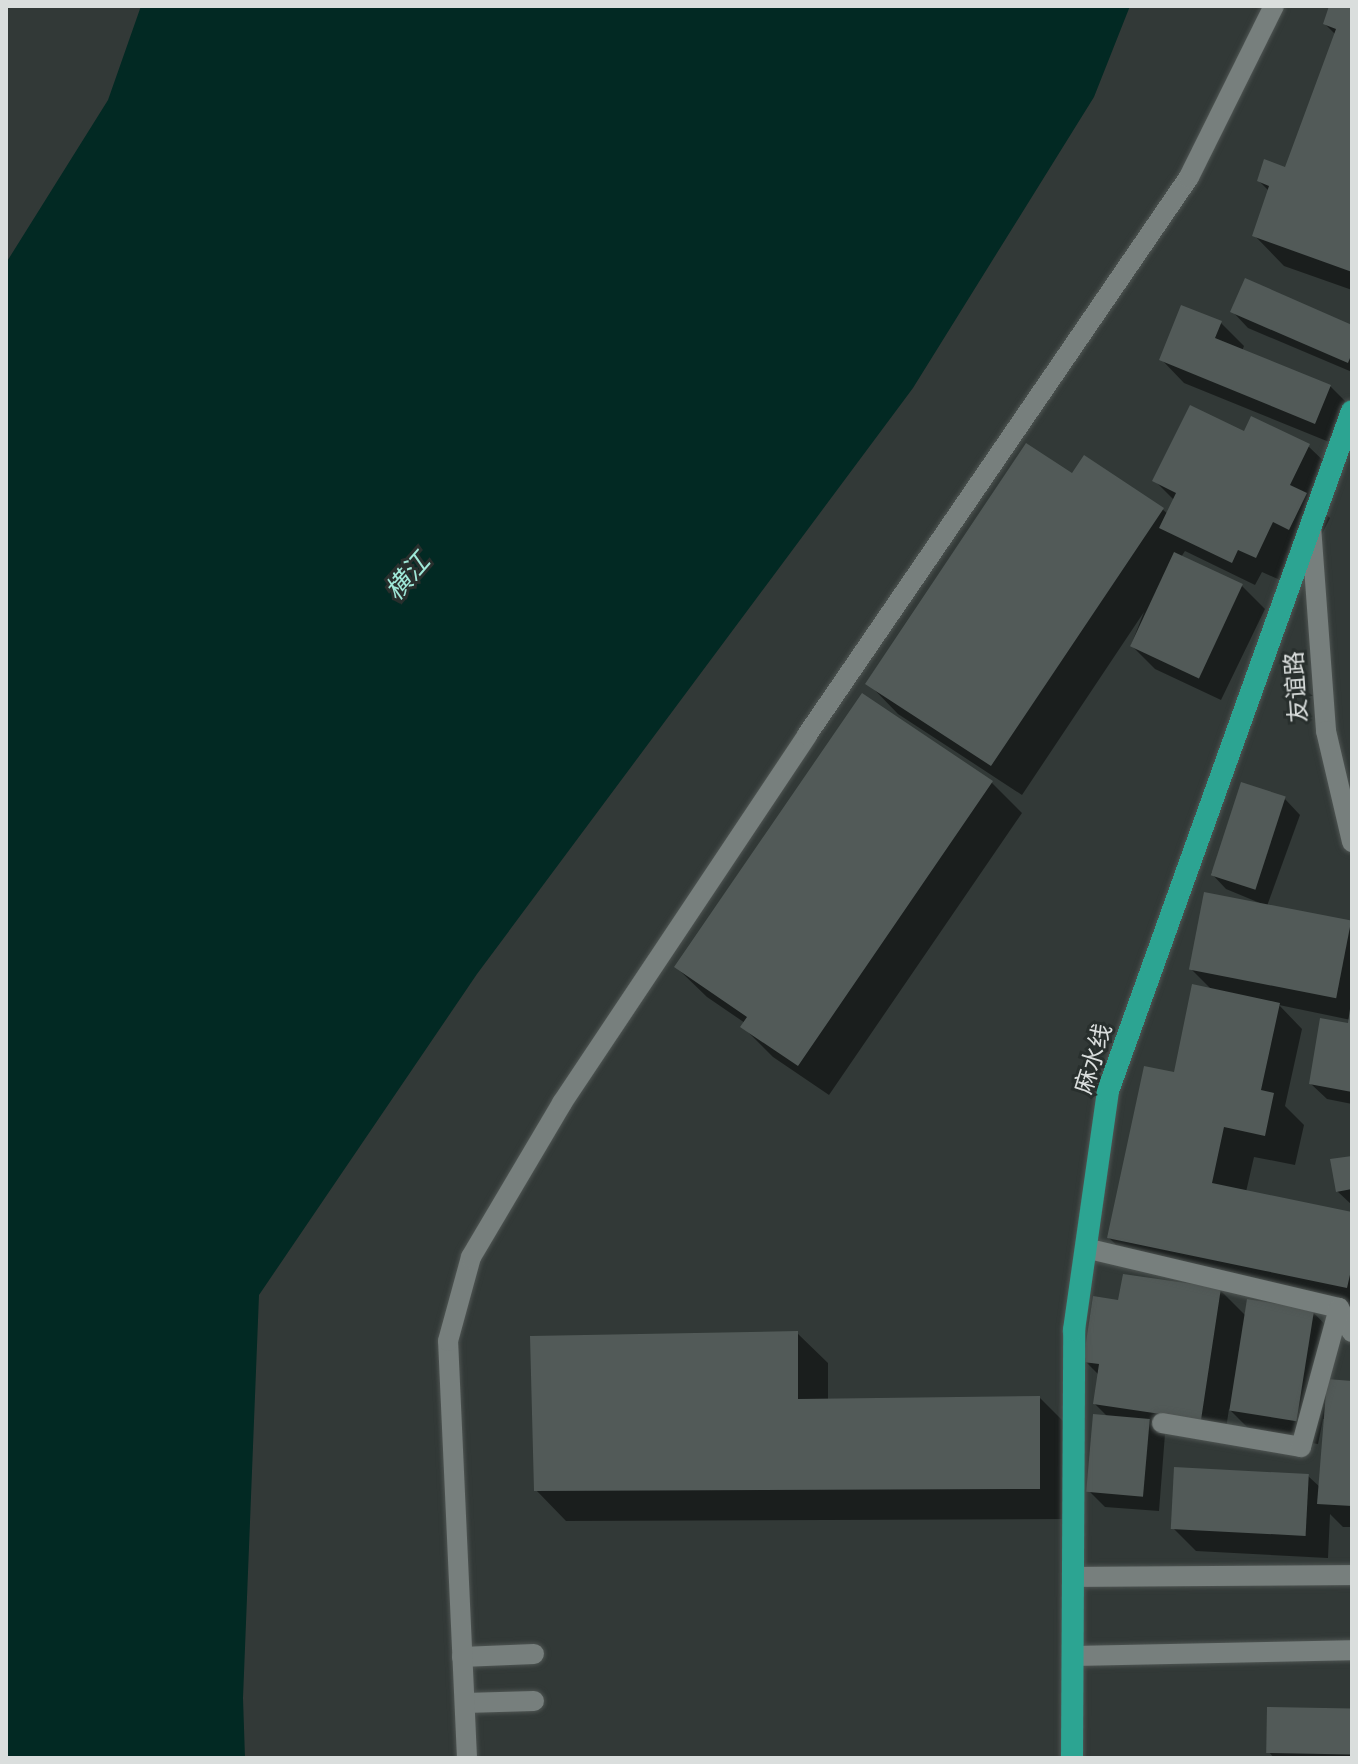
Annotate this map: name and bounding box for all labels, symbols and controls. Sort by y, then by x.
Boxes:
water label: 横江 [379,547,437,607]
street label: 友谊路 [1280,650,1314,724]
street label: 麻水线 [1070,1020,1118,1098]

